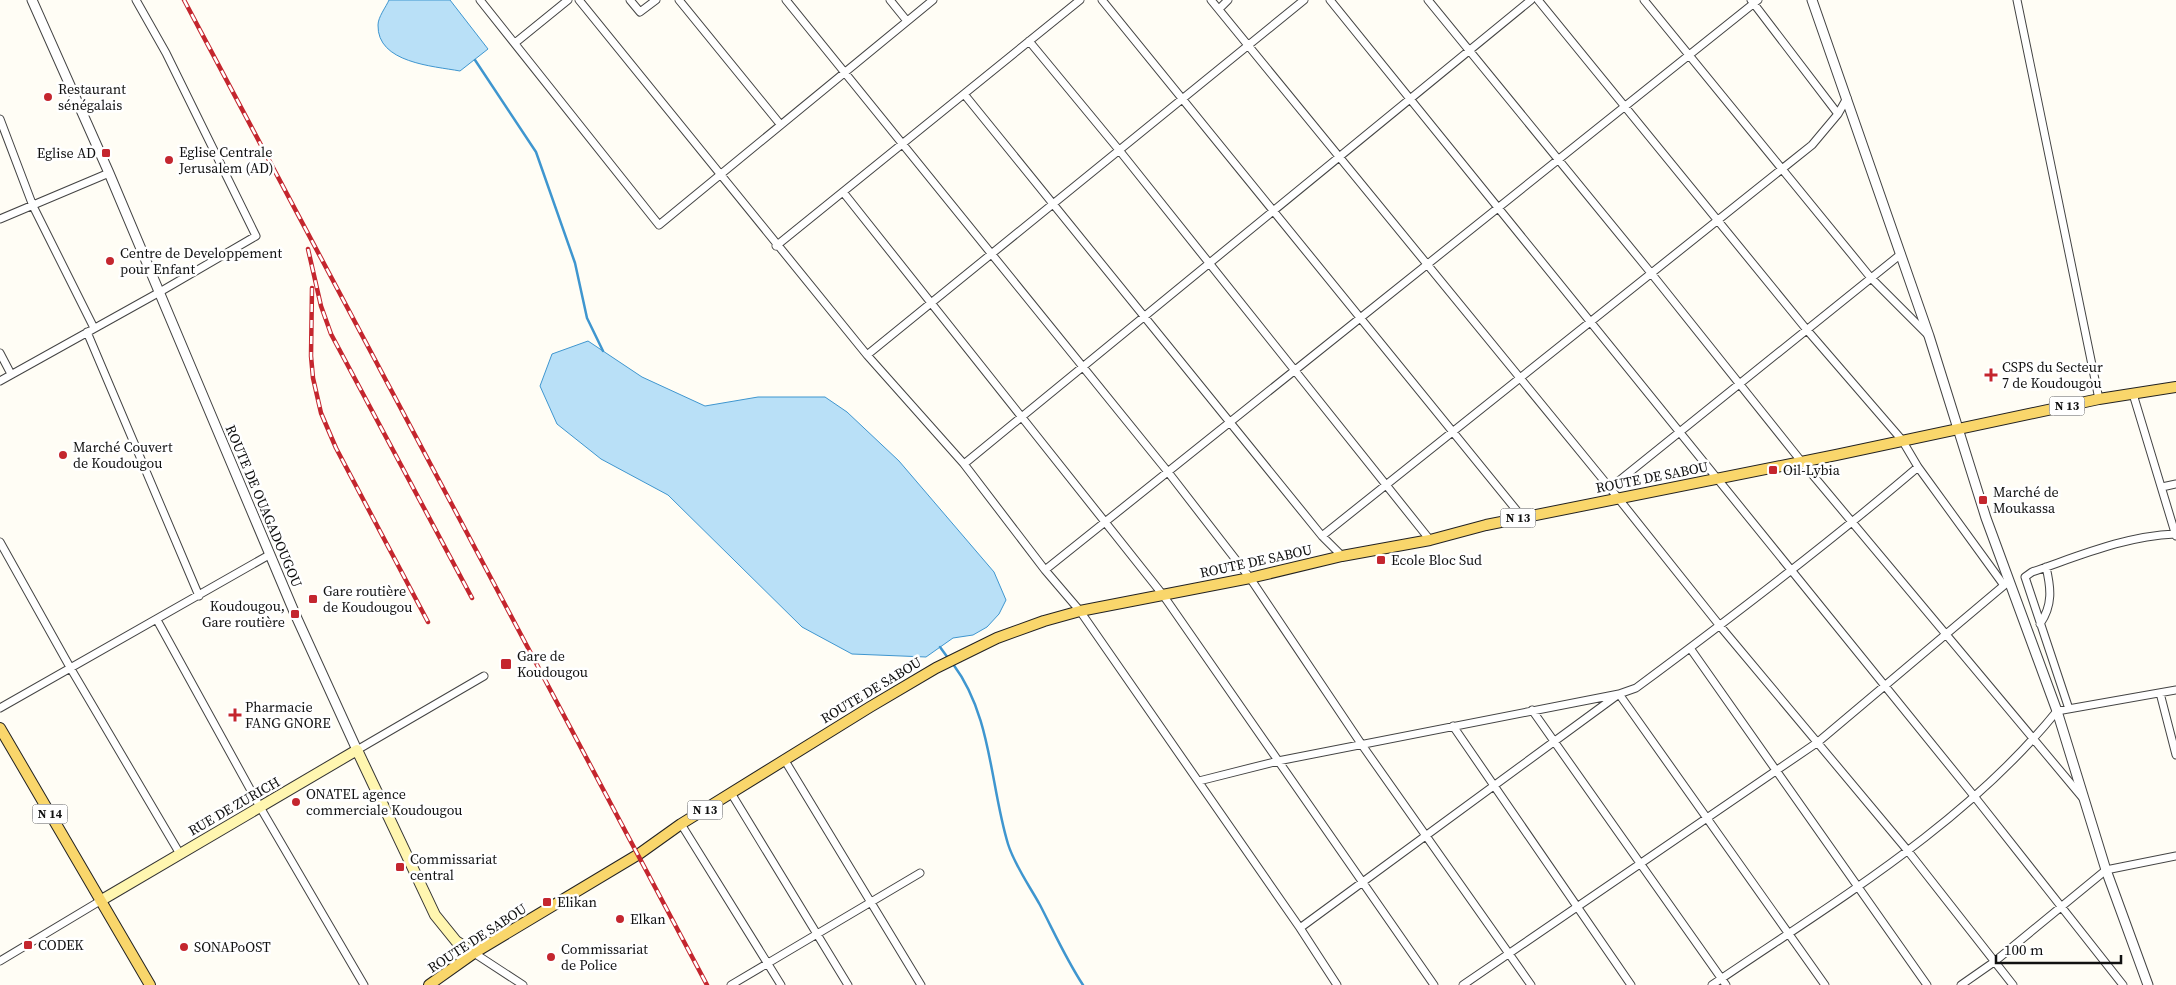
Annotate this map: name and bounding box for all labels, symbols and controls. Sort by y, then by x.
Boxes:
place label: Restaurant sénégalais [58,79,126,115]
marker: Restaurant sénégalais [42,91,54,103]
place label: Eglise Centrale Jerusalem (AD) [178,142,273,178]
place label: Eglise AD [37,143,96,163]
marker: Eglise AD [100,147,112,159]
marker: Eglise Centrale Jerusalem (AD) [163,154,175,166]
place label: Centre de Developpement pour Enfant [120,243,282,279]
marker: Centre de Developpement pour Enfant [104,255,116,267]
place label: CSPS du Secteur 7 de Koudougou [2002,357,2103,393]
marker: CSPS du Secteur 7 de Koudougou [1984,368,1998,382]
road number: N 13 [2050,396,2084,416]
street label: ROUTE DE OUAGADOUGOU [221,422,307,590]
place label: Marché Couvert de Koudougou [73,437,173,473]
marker: Marché Couvert de Koudougou [57,449,69,461]
street label: ROUTE DE SABOU [1594,456,1710,498]
place label: Oil-Lybia [1783,460,1841,480]
marker: Oil-Lybia [1767,464,1779,476]
place label: Marché de Moukassa [1993,482,2059,518]
marker: Marché de Moukassa [1977,494,1989,506]
road number: N 13 [1500,508,1536,528]
street label: ROUTE DE SABOU [1198,539,1314,583]
place label: Ecole Bloc Sud [1391,550,1482,570]
marker: Ecole Bloc Sud [1375,554,1387,566]
place label: Gare routière de Koudougou [323,581,412,617]
marker: Gare routière de Koudougou [307,593,319,605]
place label: Koudougou, Gare routière [202,596,285,632]
marker: Koudougou, Gare routière [289,608,301,620]
place label: Gare de Koudougou [517,646,588,682]
street label: ROUTE DE SABOU [817,652,925,728]
marker: Gare de Koudougou [499,657,513,671]
place label: Pharmacie FANG GNORE [245,697,331,733]
marker: Pharmacie FANG GNORE [229,709,241,721]
street label: RUE DE ZURICH [185,772,283,840]
place label: ONATEL agence commerciale Koudougou [306,784,462,820]
marker: ONATEL agence commerciale Koudougou [290,796,302,808]
road number: N 13 [688,800,722,820]
road number: N 14 [32,804,68,824]
place label: Commissariat central [410,849,497,885]
marker: Commissariat central [394,861,406,873]
place label: Elikan [557,892,597,912]
marker: Elikan [541,896,553,908]
street label: ROUTE DE SABOU [424,898,530,978]
place label: Elkan [630,909,666,929]
marker: Elkan [614,913,626,925]
scale bar [1996,932,2121,964]
place label: CODEK [38,935,84,955]
place label: SONAPoOST [194,937,271,957]
marker: CODEK [22,939,34,951]
place label: Commissariat de Police [561,939,648,975]
text: 100 m [2004,939,2044,960]
marker: SONAPoOST [178,941,190,953]
marker: Commissariat de Police [545,951,557,963]

